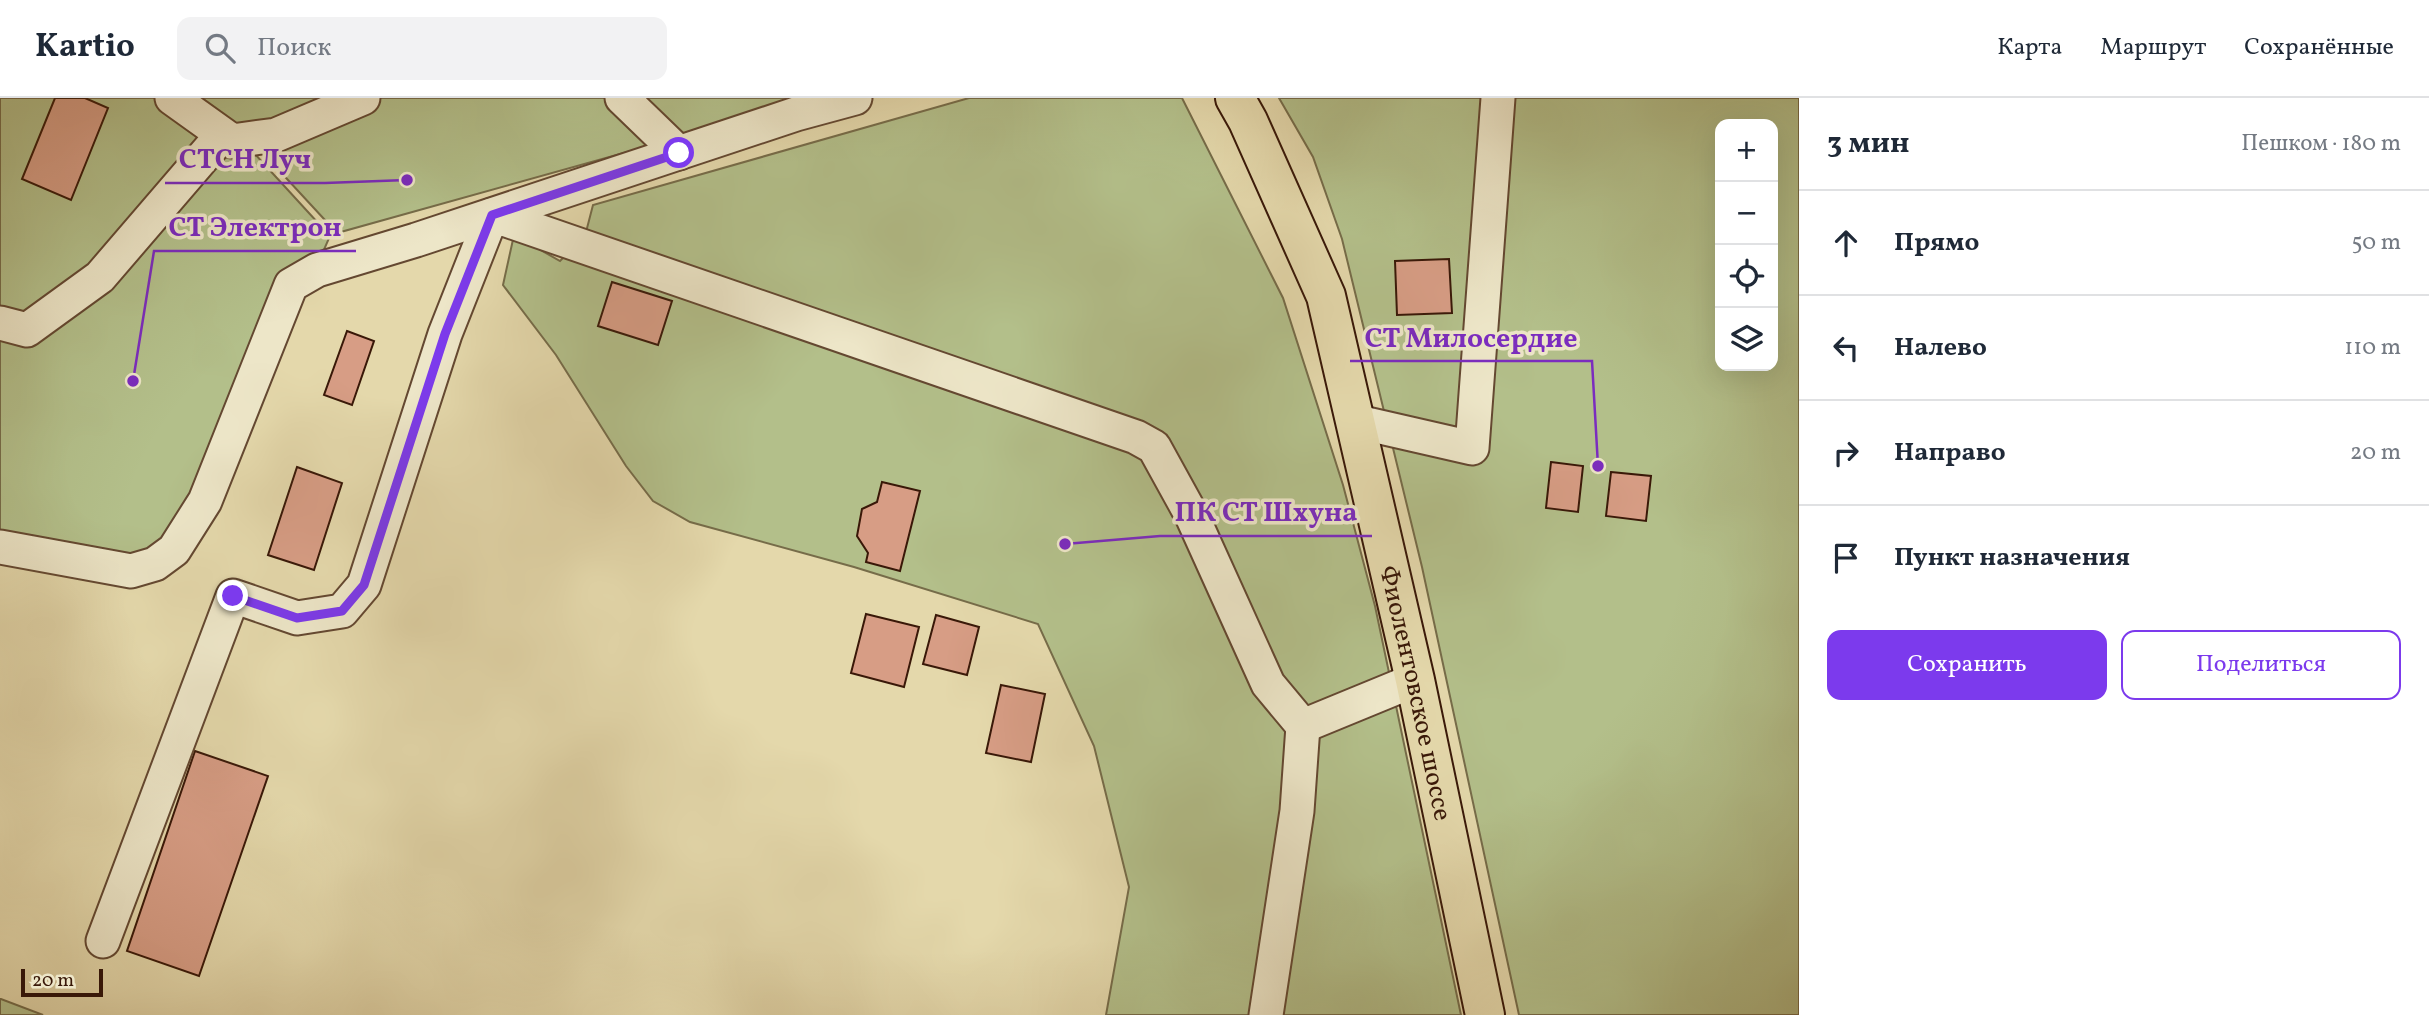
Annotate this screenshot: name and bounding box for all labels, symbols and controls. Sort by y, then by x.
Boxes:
search box [177,17,667,80]
text: Kartio [35,25,135,71]
icon: search [201,29,239,67]
text: Поиск [257,30,331,66]
text: Карта [1997,31,2062,65]
text: Маршрут [2100,31,2206,65]
text: Сохранённые [2244,31,2394,65]
map controls [1715,119,1778,371]
button: + [1715,119,1778,182]
text: 3 мин [1827,123,1910,165]
text: Пешком · 180 m [2241,128,2401,160]
callout: СТСН Луч [165,134,325,183]
route start [663,137,694,168]
text: СТСН Луч [179,141,311,180]
button: − [1715,182,1778,245]
callout: СТ Электрон [154,202,356,251]
text: СТ Электрон [168,209,342,248]
icon: ahead [1827,224,1865,262]
text: Прямо [1894,225,1979,261]
text: 50 m [2352,227,2401,259]
button: locate [1715,245,1778,308]
button: layers [1715,308,1778,371]
callout: СТ Милосердие [1350,312,1592,361]
text: СТ Милосердие [1365,320,1578,359]
icon: left [1827,329,1865,367]
text: Налево [1894,330,1987,366]
text: 110 m [2344,332,2401,364]
icon: right [1827,434,1865,472]
text: Направо [1894,435,2006,471]
text: 20 m [2350,437,2401,469]
callout: ПК СТ Шхуна [1160,487,1372,536]
text: ПК СТ Шхуна [1174,494,1358,533]
icon: arrive [1827,539,1865,577]
text: Пункт назначения [1894,540,2130,576]
street label: Фиолентовское шоссе [1369,562,1460,824]
route end [217,580,248,611]
button: Сохранить [1827,630,2107,700]
button: Поделиться [2121,630,2401,700]
scale bar [21,966,103,998]
text: 20 m [32,968,74,994]

